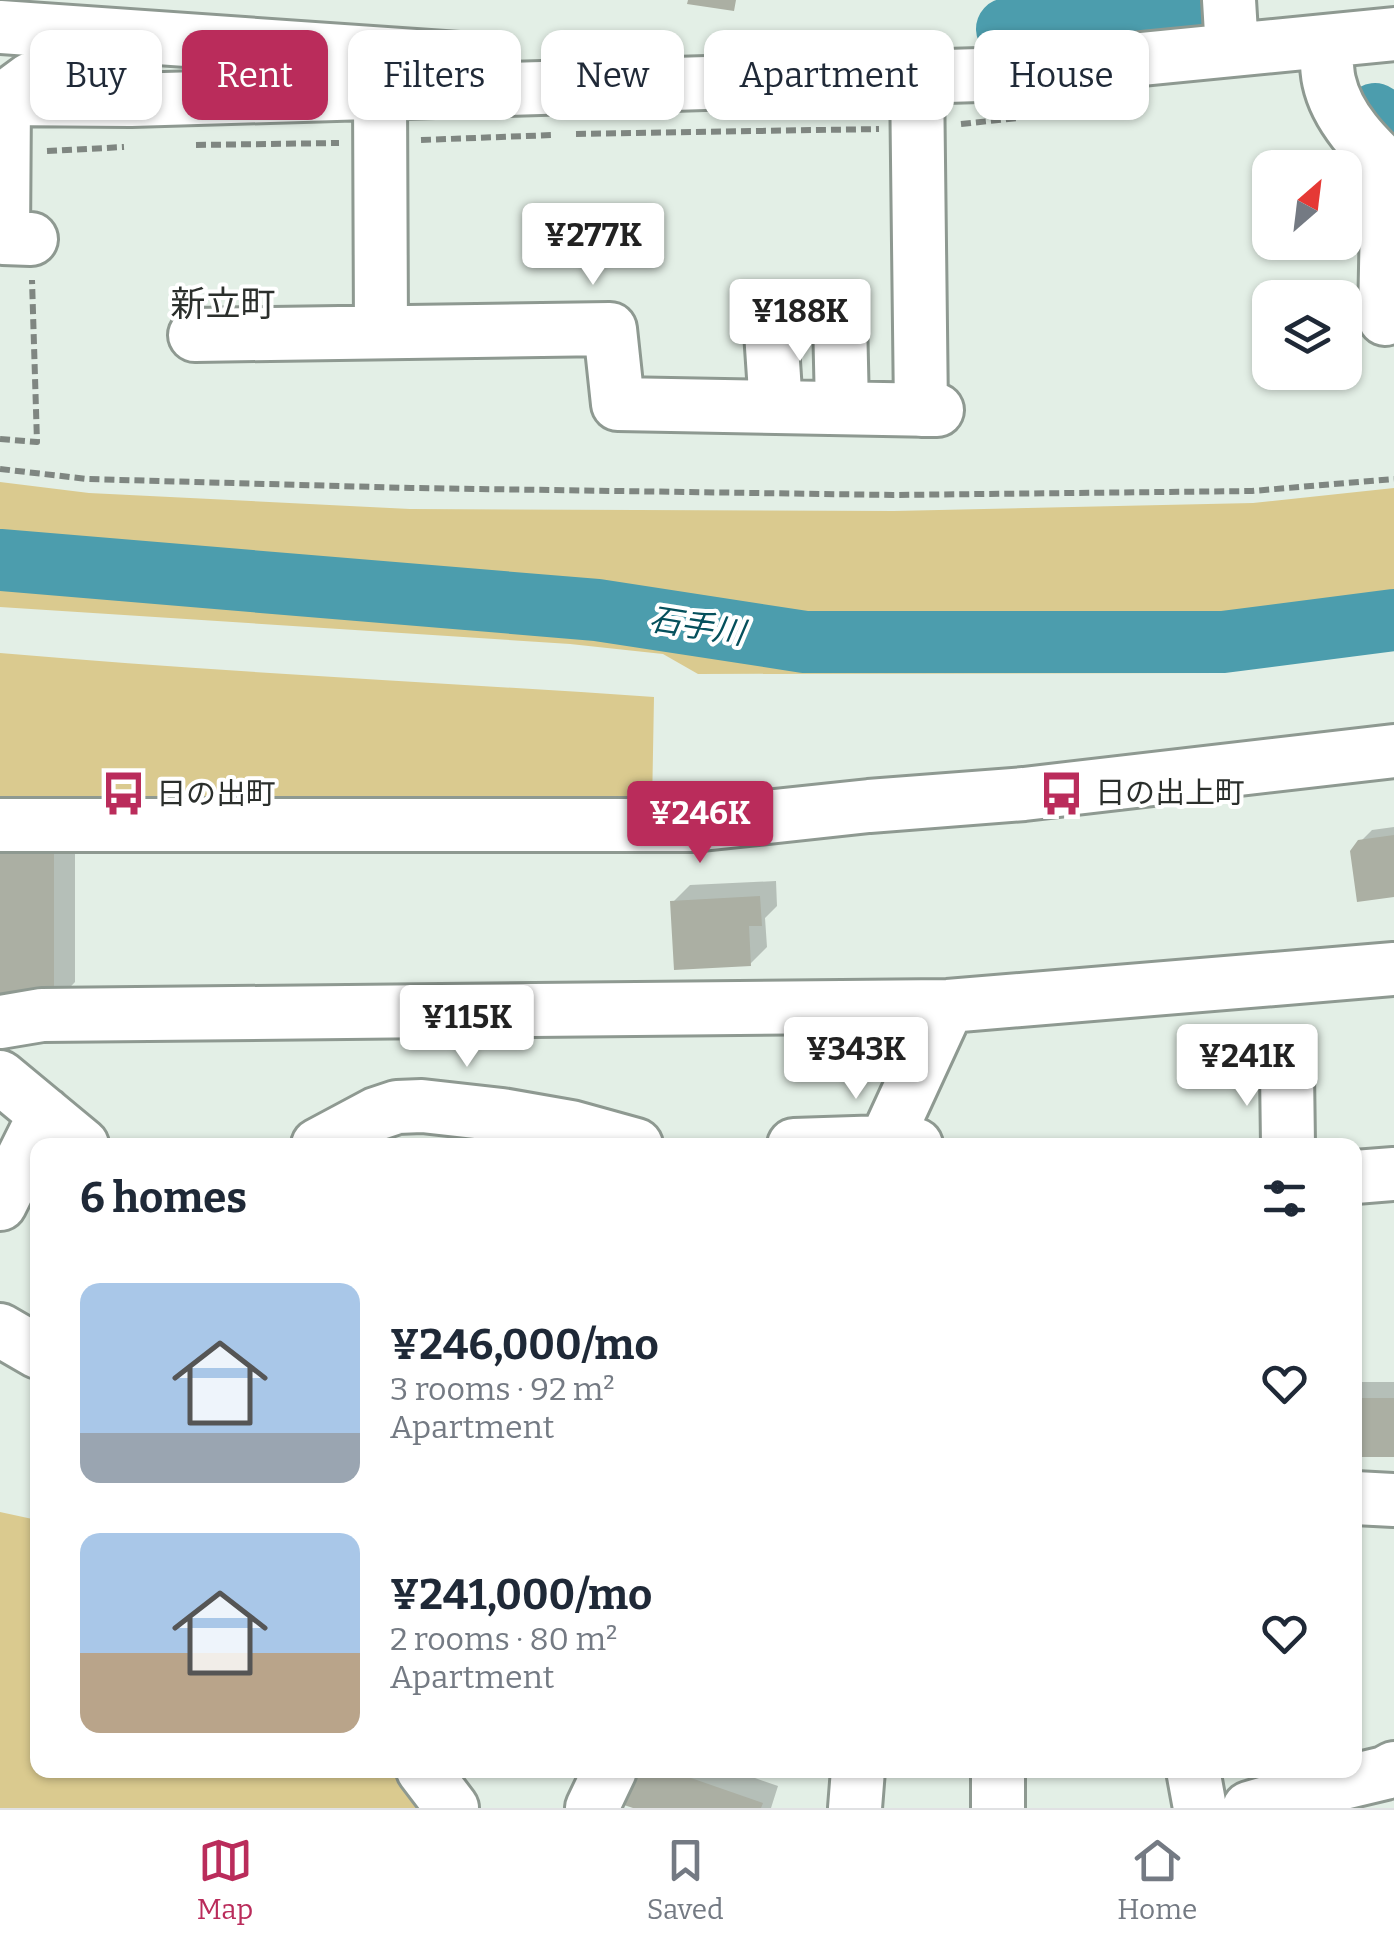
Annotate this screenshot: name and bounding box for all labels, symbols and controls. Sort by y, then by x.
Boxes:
chip: Buy [30,30,162,120]
chip: Rent [182,30,328,120]
chip: Filters [348,30,521,120]
chip: New [541,30,684,120]
chip: Apartment [704,30,954,120]
chip: House [974,30,1149,120]
north arrow [1252,150,1362,260]
map controls [1252,150,1362,390]
pin: ¥277K [523,203,663,288]
text: ¥277K [544,216,642,254]
pin: ¥188K [730,279,870,364]
button: layers [1252,280,1362,390]
district label: 新立町 [170,283,276,325]
text: ¥188K [752,292,848,330]
water label: 石手川 [647,600,750,653]
bus stop icon: 日の出上町 [1038,769,1086,817]
bus stop icon: 日の出町 [99,770,147,818]
place label: 日の出上町 [1095,775,1245,811]
place label: 日の出町 [156,776,276,812]
pin: ¥246K [630,781,770,866]
text: ¥246K [649,794,751,832]
pin: ¥115K [397,985,537,1070]
text: ¥115K [422,998,512,1036]
pin: ¥343K [786,1017,926,1102]
pin: ¥241K [1177,1024,1317,1109]
text: ¥343K [806,1030,906,1068]
text: ¥241K [1199,1037,1295,1075]
icon: filters [1257,1171,1312,1226]
text: 6 homes [80,1173,247,1223]
text: ¥246,000/mo [390,1320,659,1370]
icon: home [160,1323,280,1443]
icon: heart [1257,1356,1312,1411]
text: 3 rooms · 92 m² [390,1370,615,1408]
text: Apartment [390,1408,554,1446]
text: ¥241,000/mo [390,1570,652,1620]
icon: home [160,1573,280,1693]
icon: heart [1257,1606,1312,1661]
text: 2 rooms · 80 m² [390,1620,617,1658]
text: Apartment [390,1658,554,1696]
tab: Map [197,1833,253,1926]
tab: Saved [647,1833,724,1926]
tab: Home [1117,1833,1197,1926]

